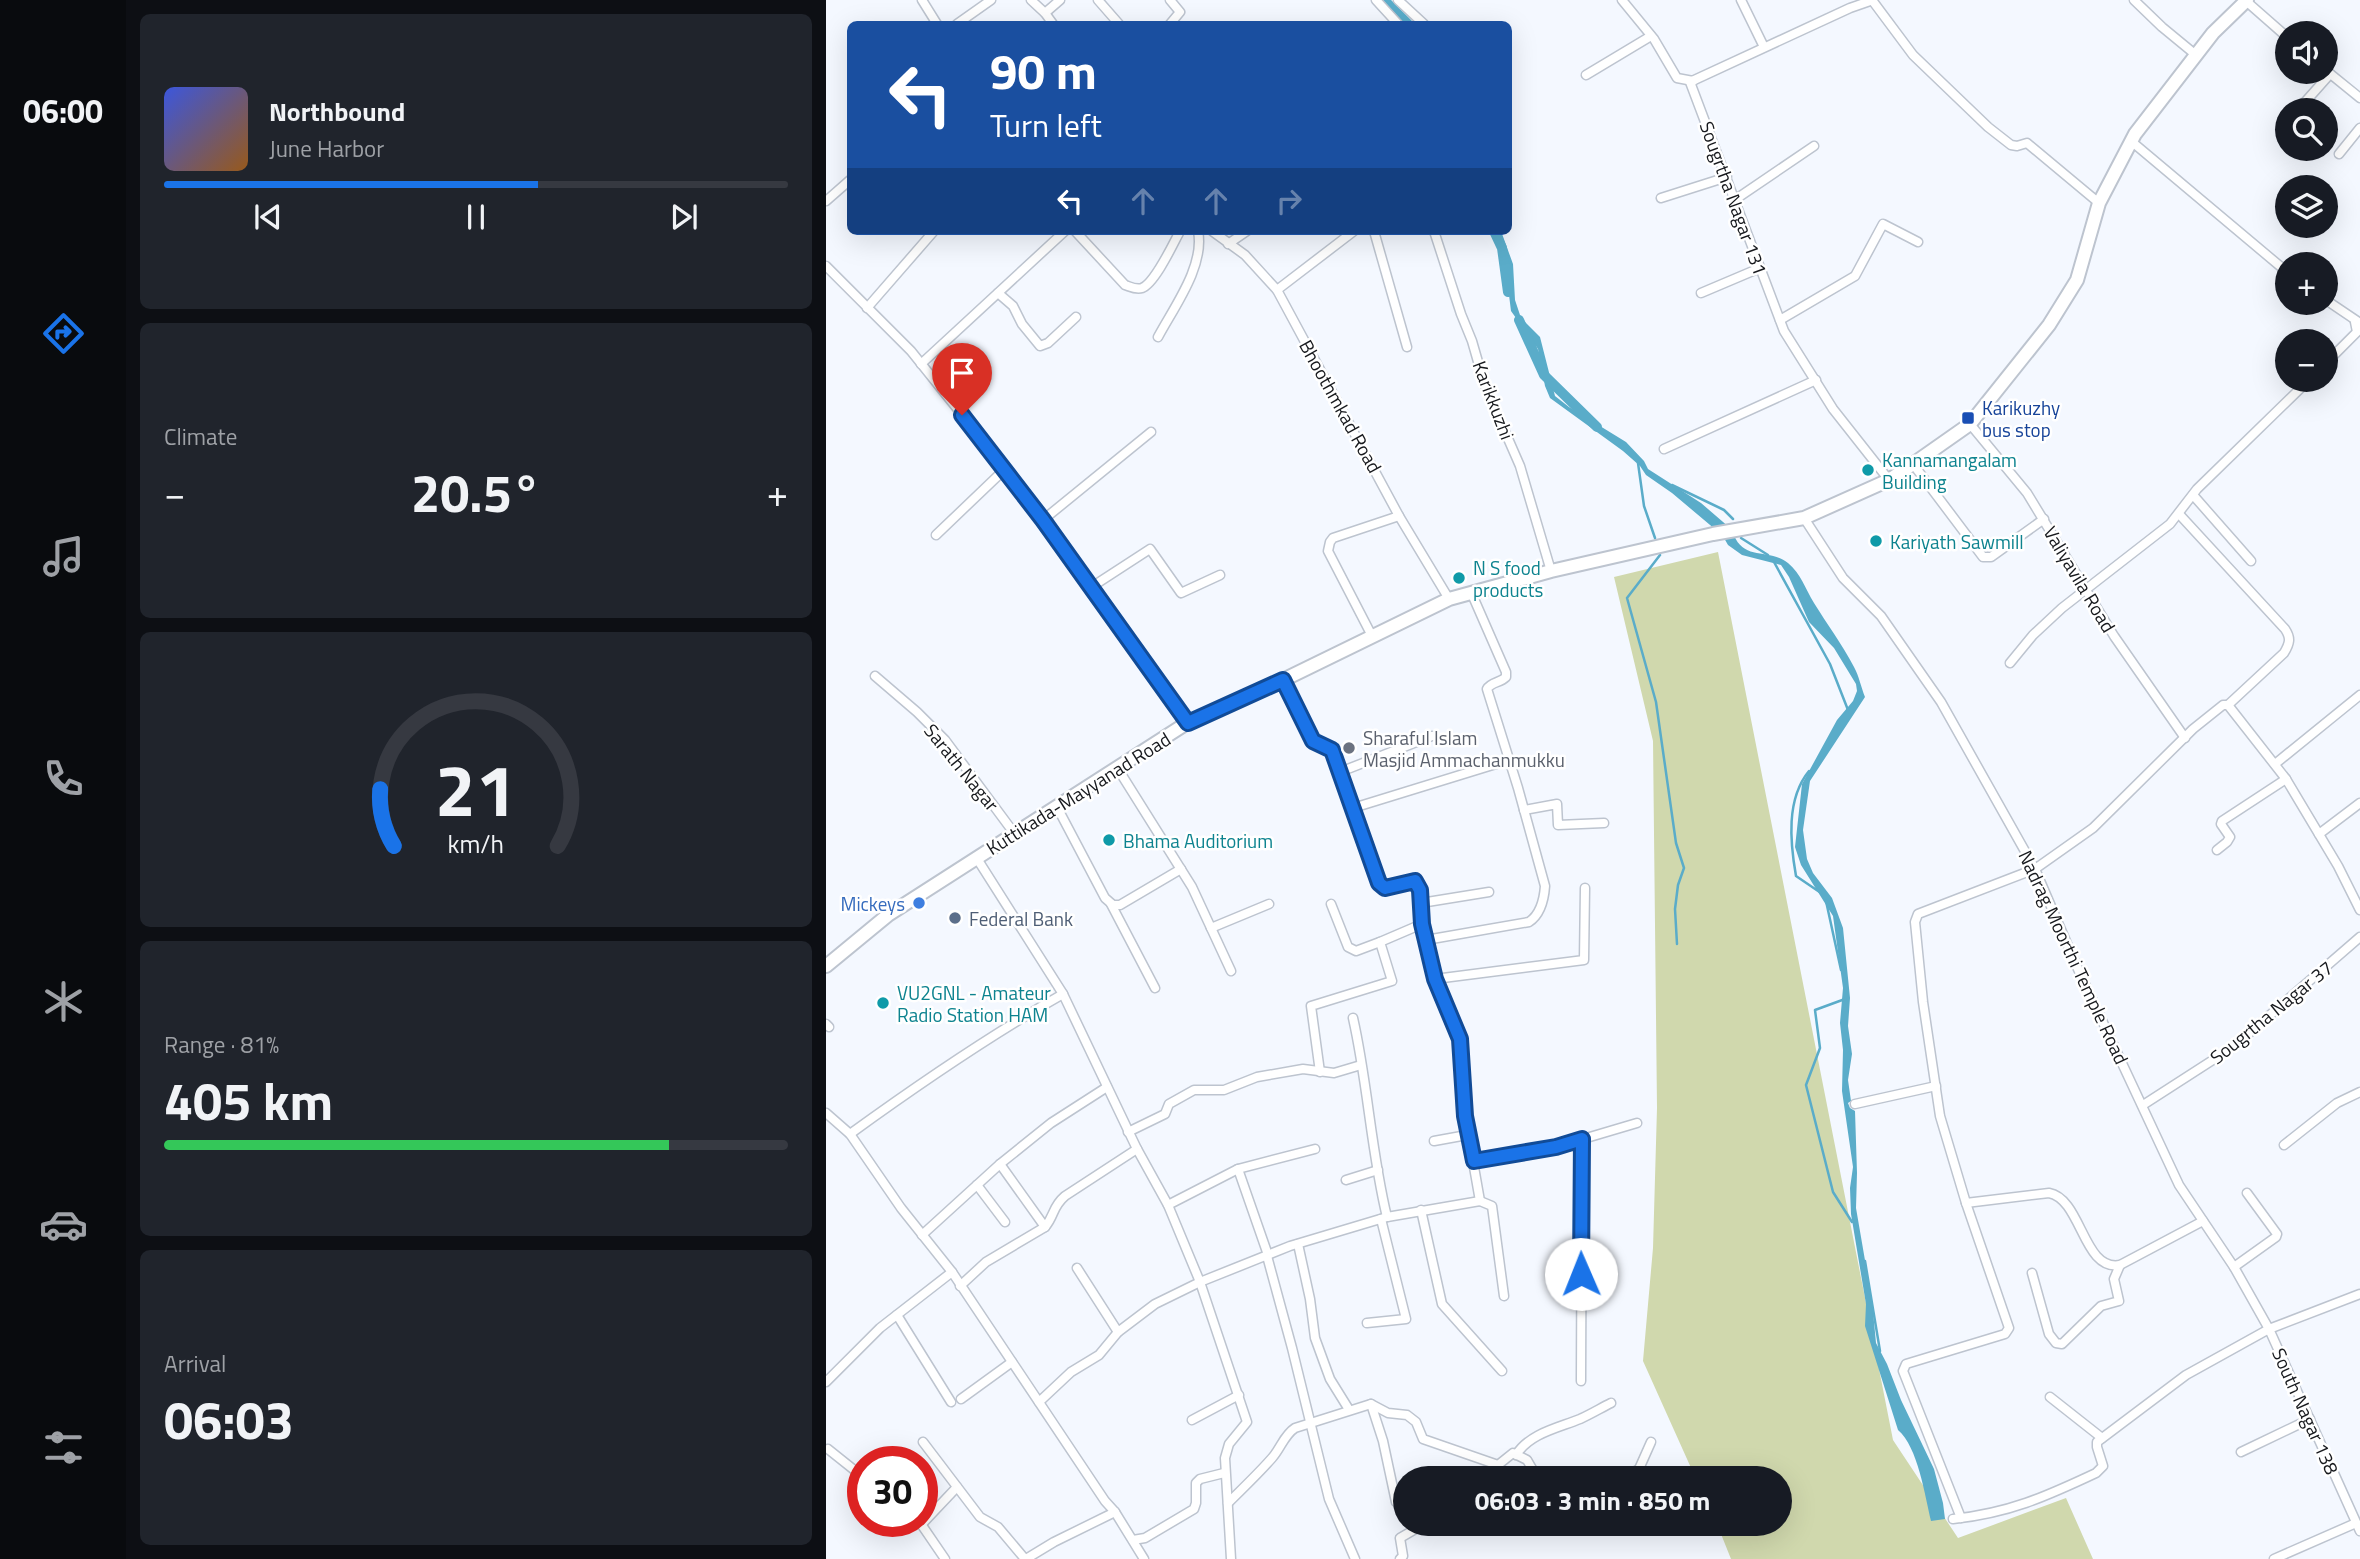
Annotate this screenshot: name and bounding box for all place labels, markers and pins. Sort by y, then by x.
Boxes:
pin [932,343,992,415]
place label: Karikuzhy bus stop [1982,393,2060,444]
marker: Karikuzhy bus stop [1960,410,1976,426]
place label: Kannamangalam Building [1882,445,2017,496]
marker: Kannamangalam Building [1860,462,1876,478]
place label: Kariyath Sawmill [1890,527,2024,556]
marker: Kariyath Sawmill [1868,533,1884,549]
place label: N S food products [1473,553,1544,604]
marker: N S food products [1451,570,1467,586]
place label: Sharaful Islam Masjid Ammachanmukku [1363,723,1565,774]
marker: Sharaful Islam Masjid Ammachanmukku [1341,740,1357,756]
place label: Bhama Auditorium [1123,826,1273,855]
marker: Bhama Auditorium [1101,832,1117,848]
place label: Mickeys [840,889,905,918]
marker: Mickeys [911,895,927,911]
place label: Federal Bank [969,904,1073,933]
marker: Federal Bank [947,910,963,926]
place label: VU2GNL - Amateur Radio Station HAM [897,978,1051,1029]
marker: VU2GNL - Amateur Radio Station HAM [875,995,891,1011]

